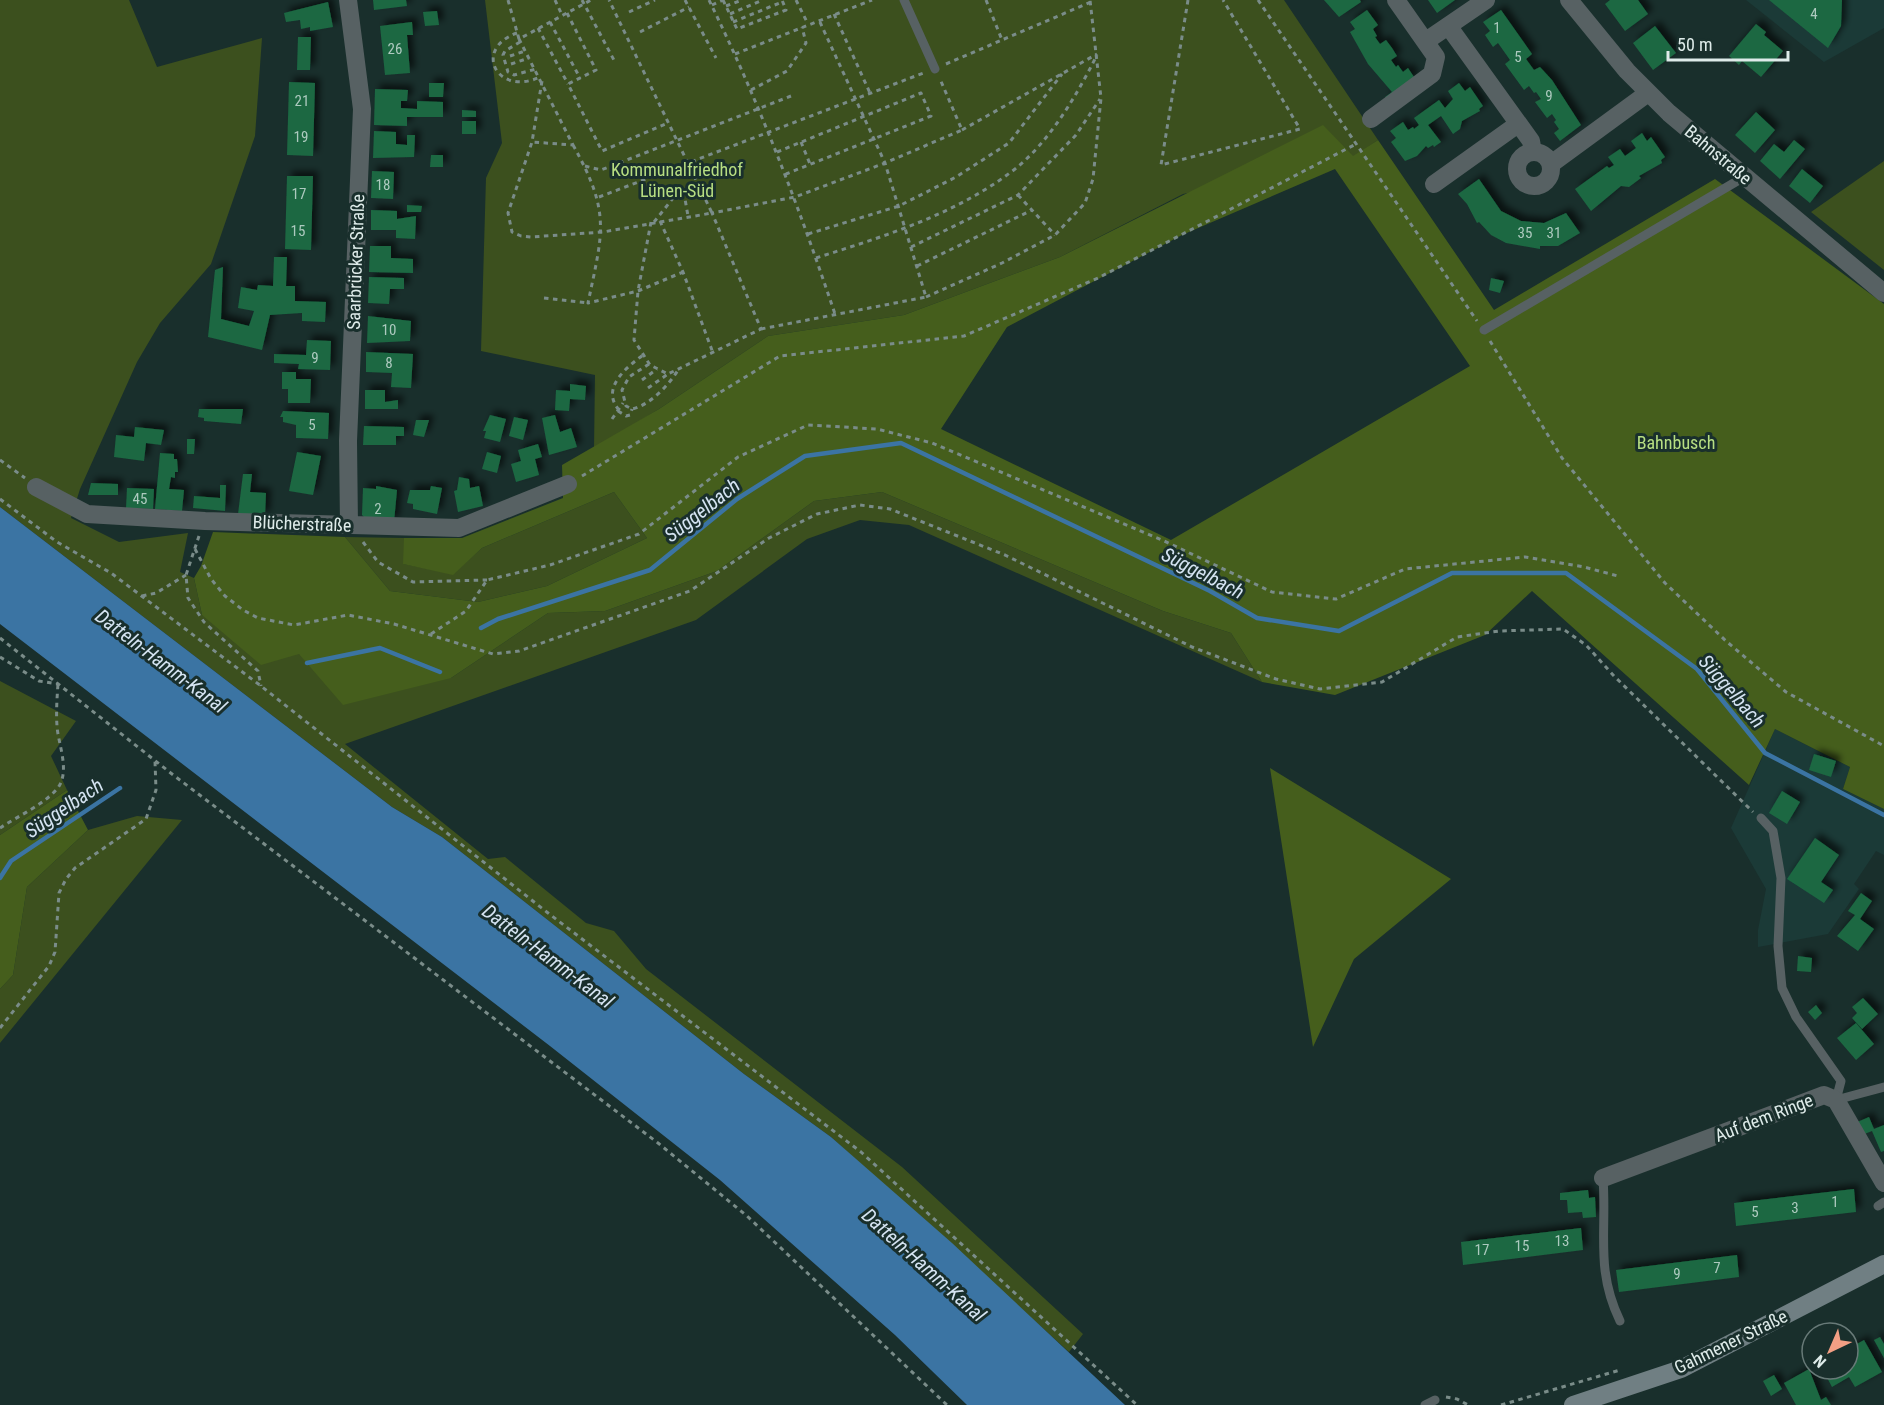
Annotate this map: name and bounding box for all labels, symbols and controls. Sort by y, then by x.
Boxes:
house number: 4 [1810,5,1818,23]
house number: 1 [1493,19,1501,37]
scale bar [1668,24,1788,62]
text: 50 m [1677,34,1712,55]
house number: 26 [388,40,402,58]
house number: 5 [1514,48,1522,66]
house number: 9 [1545,87,1553,105]
house number: 21 [295,92,309,110]
street label: Bahnstraße [1681,121,1756,189]
house number: 19 [294,128,308,146]
park label: Kommunalfriedhof Lünen-Süd [611,159,743,201]
house number: 18 [376,176,390,194]
house number: 17 [292,185,306,203]
street label: Saarbrücker Straße [343,194,368,330]
house number: 15 [291,222,305,240]
house number: 35 [1518,224,1532,242]
house number: 31 [1547,224,1561,242]
house number: 10 [382,321,396,339]
house number: 9 [311,349,319,367]
house number: 8 [385,354,393,372]
house number: 5 [308,416,316,434]
park label: Bahnbusch [1637,432,1715,453]
water label: Süggelbach [659,473,745,547]
house number: 45 [133,490,147,508]
house number: 2 [374,500,382,518]
street label: Blücherstraße [252,511,352,536]
water label: Süggelbach [1158,542,1248,604]
water label: Datteln-Hamm-Kanal [91,604,232,718]
water label: Süggelbach [1694,649,1770,733]
water label: Süggelbach [20,773,108,843]
water label: Datteln-Hamm-Kanal [478,899,619,1013]
street label: Auf dem Ringe [1712,1089,1816,1146]
house number: 1 [1831,1193,1839,1211]
house number: 3 [1791,1199,1799,1217]
water label: Datteln-Hamm-Kanal [857,1203,991,1327]
house number: 5 [1751,1203,1759,1221]
house number: 13 [1555,1232,1569,1250]
house number: 15 [1515,1237,1529,1255]
house number: 17 [1475,1241,1489,1259]
house number: 7 [1713,1259,1721,1277]
house number: 9 [1673,1265,1681,1283]
street label: Gahmener Straße [1671,1305,1791,1378]
north arrow [1800,1321,1860,1381]
text: N [1810,1351,1830,1372]

